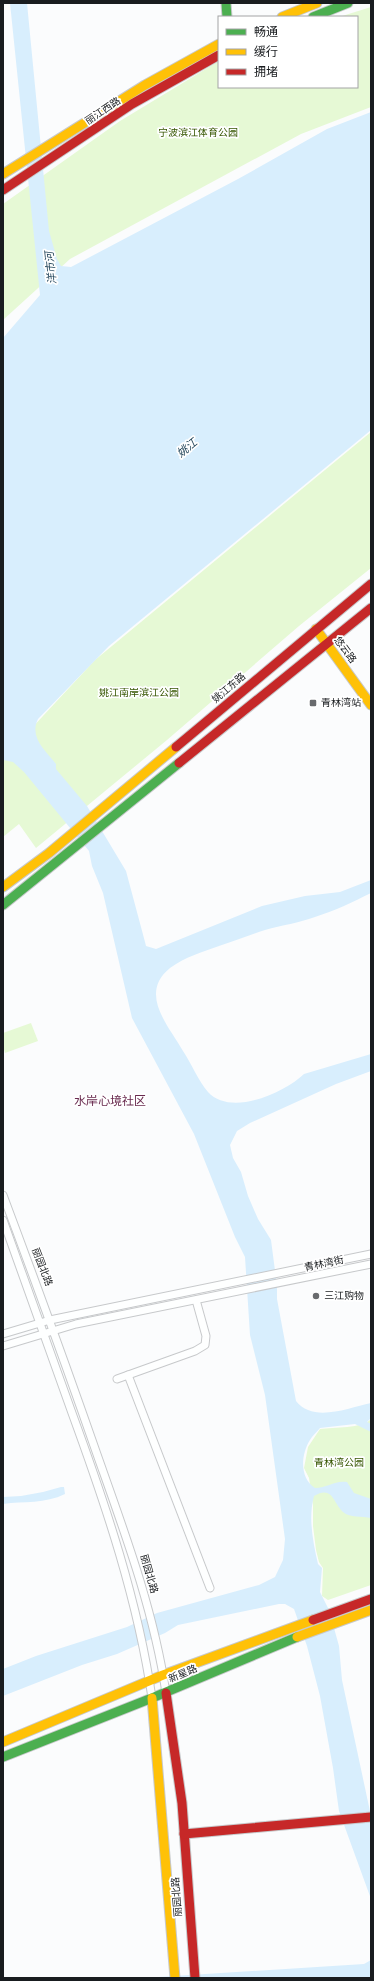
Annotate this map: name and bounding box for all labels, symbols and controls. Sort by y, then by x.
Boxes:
legend [218,16,358,88]
text: 畅通 [254,25,278,39]
text: 缓行 [254,45,278,59]
text: 拥堵 [254,65,278,79]
street label: 丽江西路 [83,95,123,127]
park label: 宁波滨江体育公园 [158,127,238,139]
water label: 洋市河 [43,249,59,285]
water label: 姚江 [174,435,200,460]
street label: 悠云路 [331,634,359,666]
street label: 姚江东路 [210,671,248,705]
park label: 姚江南岸滨江公园 [99,687,179,699]
place label: 青林湾站 [321,697,361,709]
marker: 青林湾站 [308,698,318,708]
district label: 水岸心境社区 [74,1094,146,1108]
street label: 丽园北路 [29,1246,55,1288]
street label: 青林湾街 [303,1254,345,1274]
place label: 三江购物 [324,1290,364,1302]
marker: 三江购物 [311,1291,321,1301]
park label: 青林湾公园 [314,1457,364,1469]
street label: 丽园北路 [138,1553,160,1595]
street label: 新星路 [167,1663,199,1685]
street label: 丽园北路 [170,1877,184,1917]

